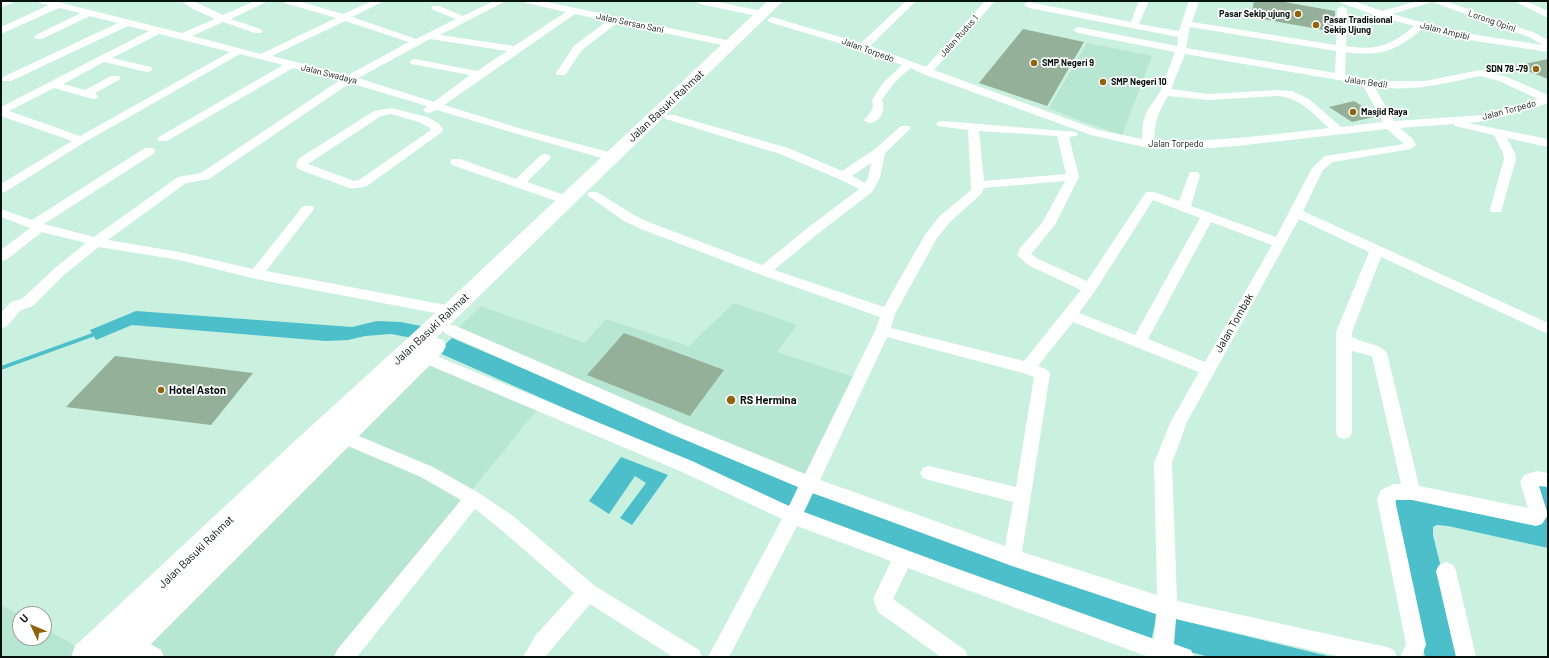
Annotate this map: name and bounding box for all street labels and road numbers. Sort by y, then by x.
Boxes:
street label: Lorong Opini [1467,8,1517,34]
street label: Jalan Sersan Sani [595,11,665,35]
street label: Jalan Rudus 1 [937,13,981,59]
street label: Jalan Ampibi [1419,20,1471,42]
street label: Jalan Torpedo [840,35,896,65]
street label: Jalan Swadaya [300,62,358,86]
street label: Jalan Basuki Rahmat [625,67,707,145]
street label: Jalan Bedil [1344,74,1388,90]
street label: Jalan Torpedo [1481,98,1537,122]
street label: Jalan Torpedo [1148,139,1204,149]
street label: Jalan Basuki Rahmat [390,290,472,368]
street label: Jalan Tombak [1212,291,1256,355]
street label: Jalan Basuki Rahmat [156,513,236,591]

